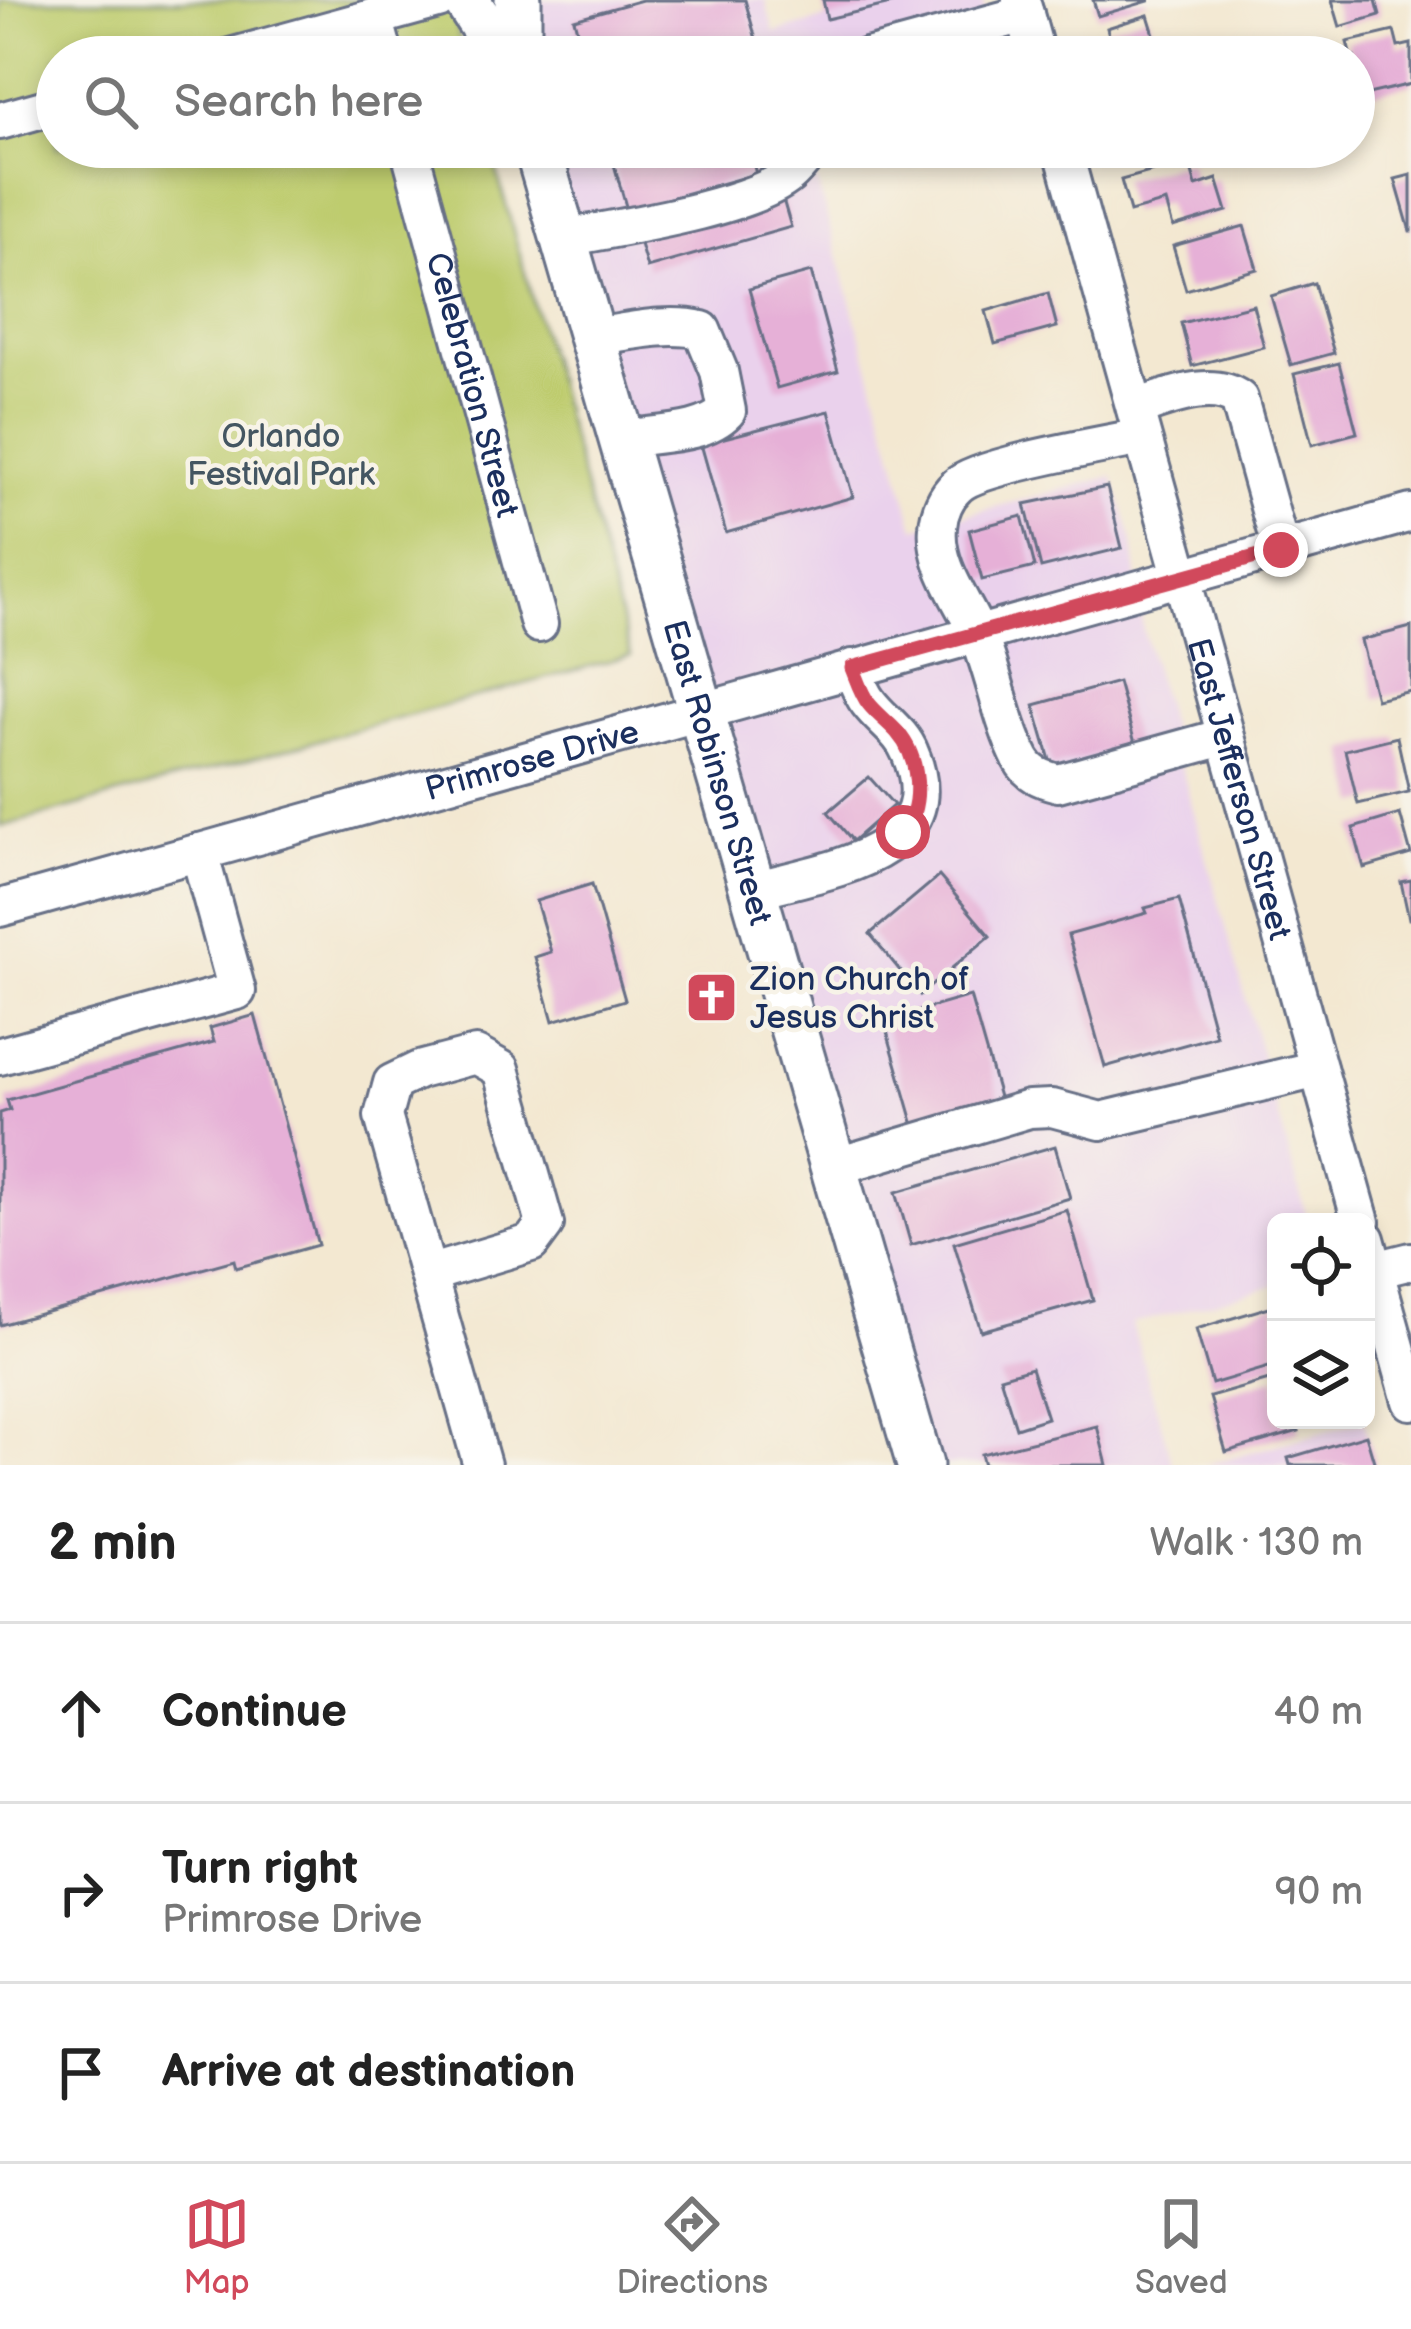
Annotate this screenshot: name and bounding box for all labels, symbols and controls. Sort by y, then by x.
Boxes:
search box [36,36,1375,168]
icon: search [78,69,144,135]
text: Search here [174,75,423,130]
street label: Celebration Street [417,248,527,522]
park label: Orlando Festival Park [187,417,376,495]
route end [1254,523,1308,577]
street label: East Robinson Street [653,616,780,930]
street label: East Jefferson Street [1178,634,1299,944]
street label: Primrose Drive [421,712,644,810]
route start [876,805,930,859]
place label: Zion Church of Jesus Christ [749,960,969,1038]
church icon: Zion Church of Jesus Christ [683,969,739,1025]
map controls [1267,1213,1375,1429]
button: locate [1267,1213,1375,1321]
button: layers [1267,1321,1375,1429]
text: 2 min [48,1513,177,1574]
text: Walk · 130 m [1150,1520,1363,1567]
icon: ahead [48,1680,114,1746]
text: Continue [162,1685,347,1740]
text: 40 m [1273,1689,1363,1736]
text: Turn right [162,1842,358,1897]
icon: right [48,1860,114,1926]
text: 90 m [1275,1869,1363,1916]
text: Primrose Drive [162,1897,422,1944]
icon: arrive [48,2040,114,2106]
text: Arrive at destination [162,2045,575,2100]
tab: Map [183,2191,250,2303]
tab: Directions [616,2191,768,2303]
tab: Saved [1135,2191,1228,2303]

